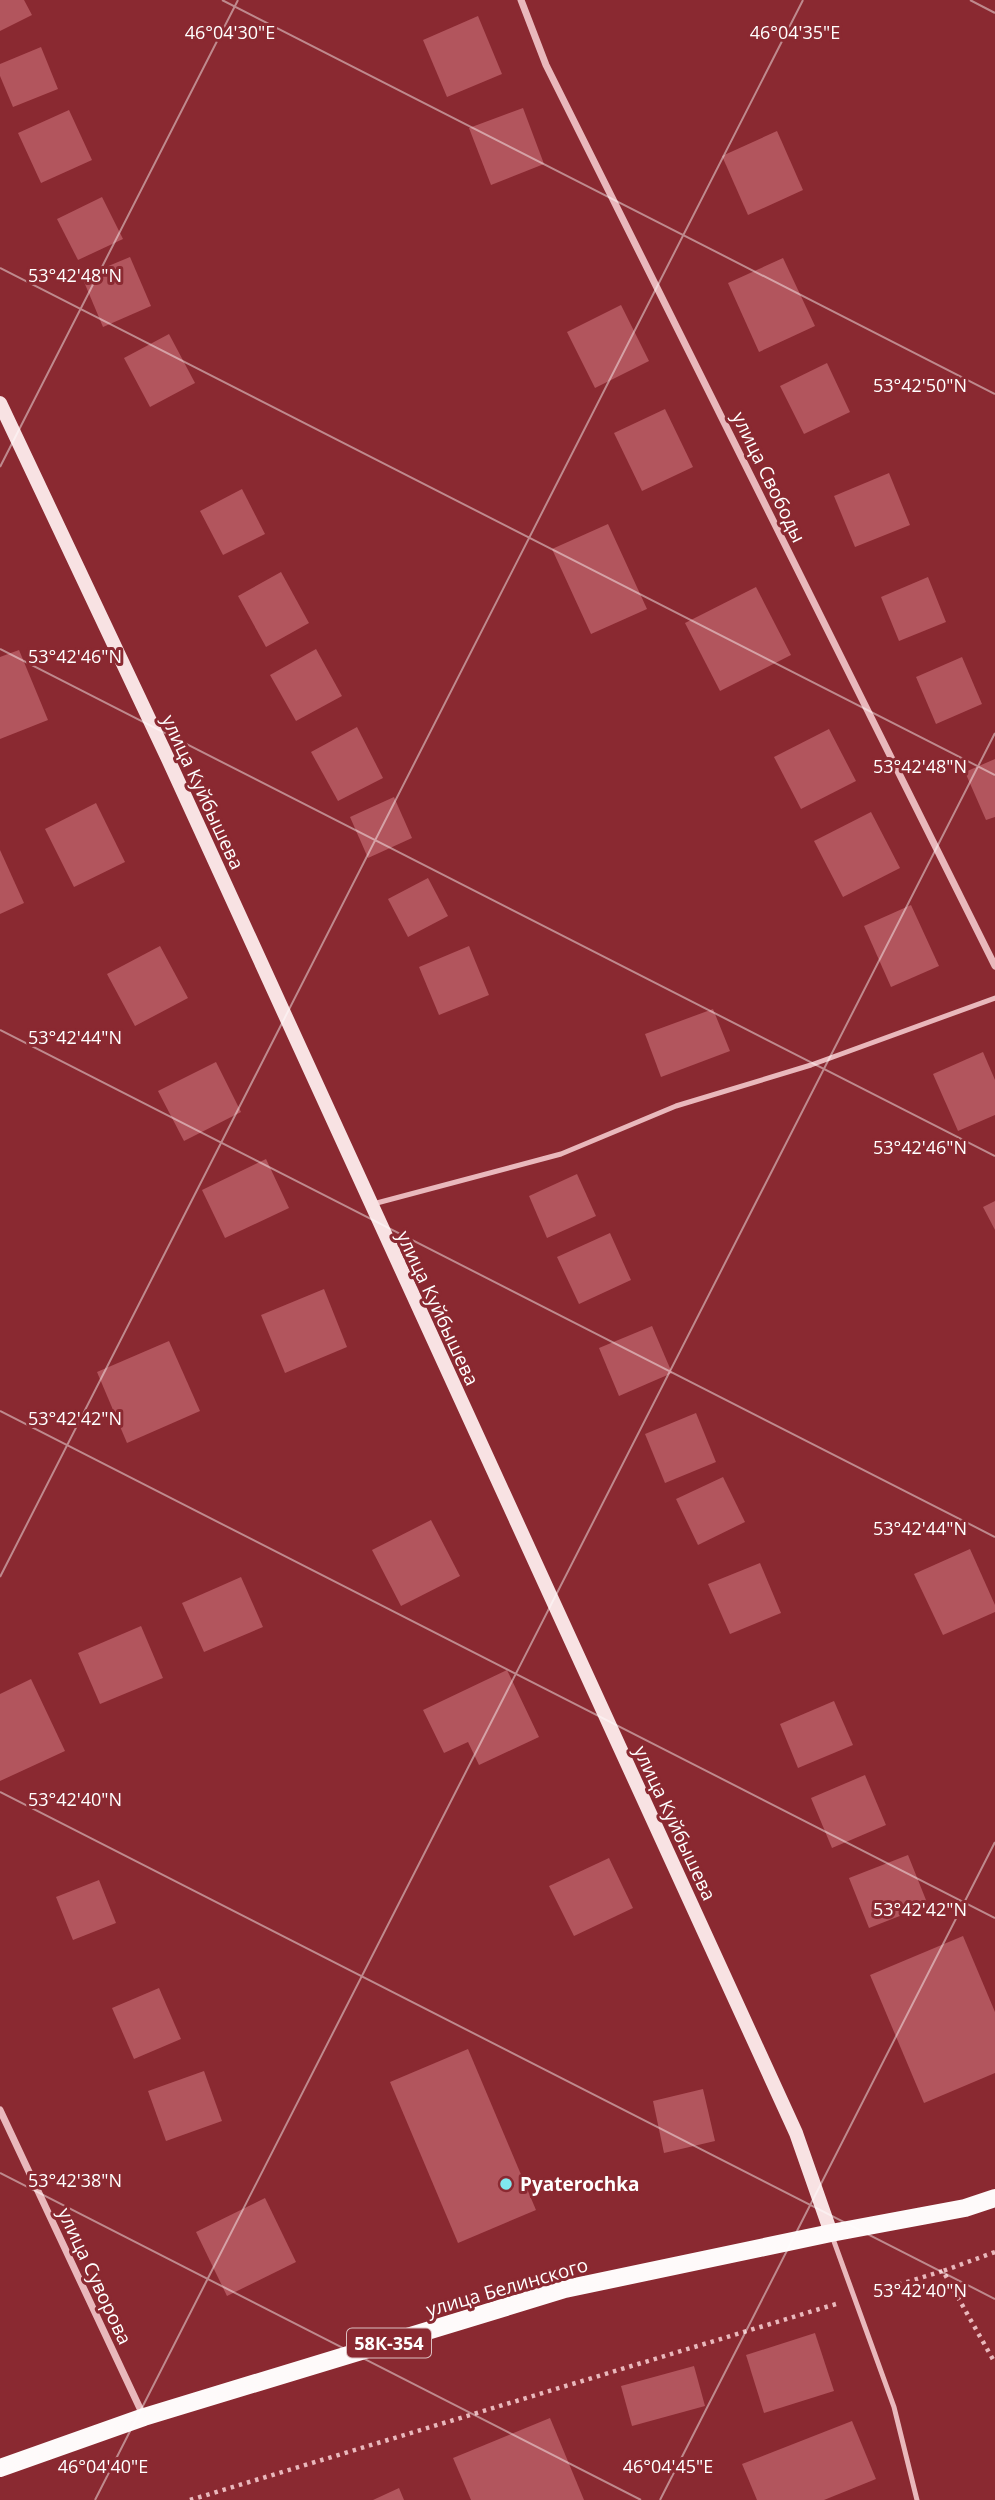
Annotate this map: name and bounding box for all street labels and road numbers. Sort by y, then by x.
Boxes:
street label: улица Свободы [726,407,812,547]
street label: улица Куйбышева [156,710,250,874]
street label: улица Куйбышева [391,1226,485,1390]
street label: улица Куйбышева [628,1741,722,1905]
street label: улица Суворова [52,2203,138,2349]
street label: улица Белинского [423,2251,591,2323]
road number: 58К-354 [347,2328,431,2358]

